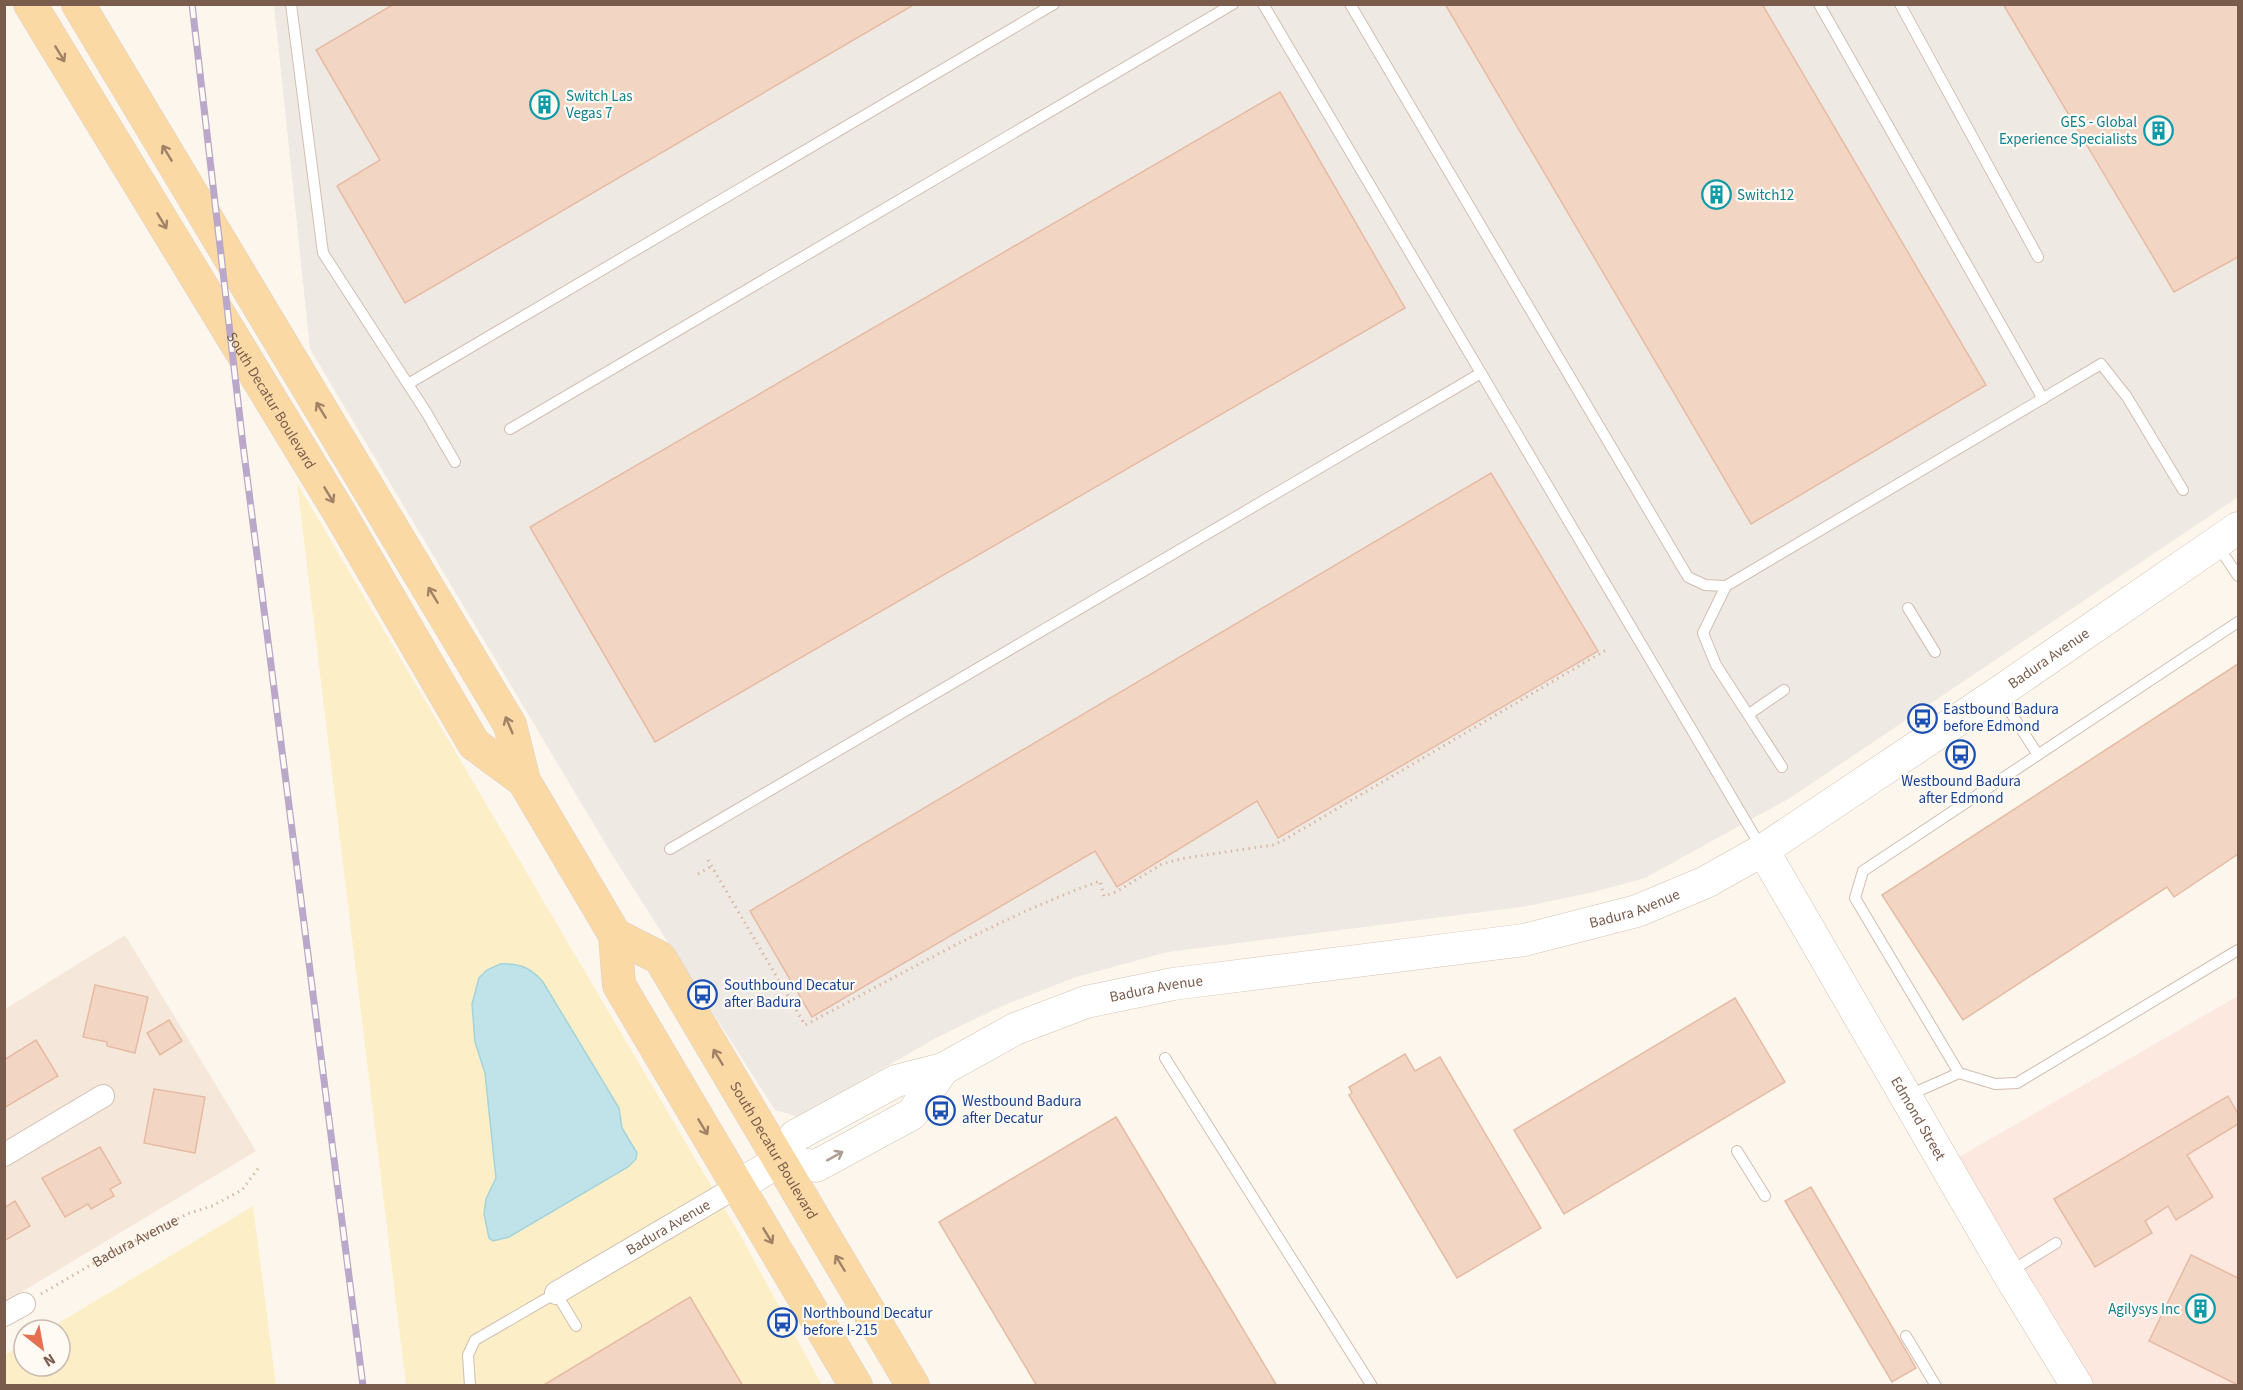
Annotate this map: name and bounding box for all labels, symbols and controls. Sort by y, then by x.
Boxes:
one-way arrow [55,45,67,62]
place label: Switch Las Vegas 7 [566,86,633,124]
building icon: Switch Las Vegas 7 [529,89,561,121]
place label: GES - Global Experience Specialists [1999,112,2137,150]
building icon: GES - Global Experience Specialists [2142,115,2174,147]
one-way arrow [161,145,173,162]
building icon: Switch12 [1700,179,1732,211]
place label: Switch12 [1737,185,1794,206]
one-way arrow [156,212,168,229]
street label: South Decatur Boulevard [221,328,320,473]
one-way arrow [315,402,327,419]
one-way arrow [324,486,336,503]
one-way arrow [426,587,438,604]
street label: Badura Avenue [2004,623,2094,694]
place label: Eastbound Badura before Edmond [1943,699,2059,737]
bus stop icon: Eastbound Badura before Edmond [1906,702,1938,734]
one-way arrow [503,716,514,735]
bus stop icon: Westbound Badura after Edmond [1945,738,1977,770]
place label: Westbound Badura after Edmond [1901,771,2021,809]
street label: Badura Avenue [1587,884,1683,934]
street label: Badura Avenue [1108,970,1204,1008]
place label: Southbound Decatur after Badura [724,975,856,1013]
bus stop icon: Southbound Decatur after Badura [687,978,719,1010]
one-way arrow [711,1049,723,1066]
street label: Edmond Street [1885,1073,1951,1164]
street label: South Decatur Boulevard [724,1078,822,1224]
place label: Westbound Badura after Decatur [962,1091,1082,1129]
bus stop icon: Westbound Badura after Decatur [925,1094,957,1126]
one-way arrow [697,1118,709,1135]
one-way arrow [826,1150,843,1162]
street label: Badura Avenue [622,1195,714,1261]
street label: Badura Avenue [88,1210,182,1273]
one-way arrow [762,1227,774,1244]
one-way arrow [833,1254,845,1271]
building icon: Agilysys Inc [2185,1293,2217,1325]
place label: Agilysys Inc [2108,1299,2180,1320]
place label: Northbound Decatur before I-215 [803,1303,933,1341]
bus stop icon: Northbound Decatur before I-215 [766,1306,798,1338]
north arrow [12,1318,72,1378]
text: N [39,1348,59,1372]

